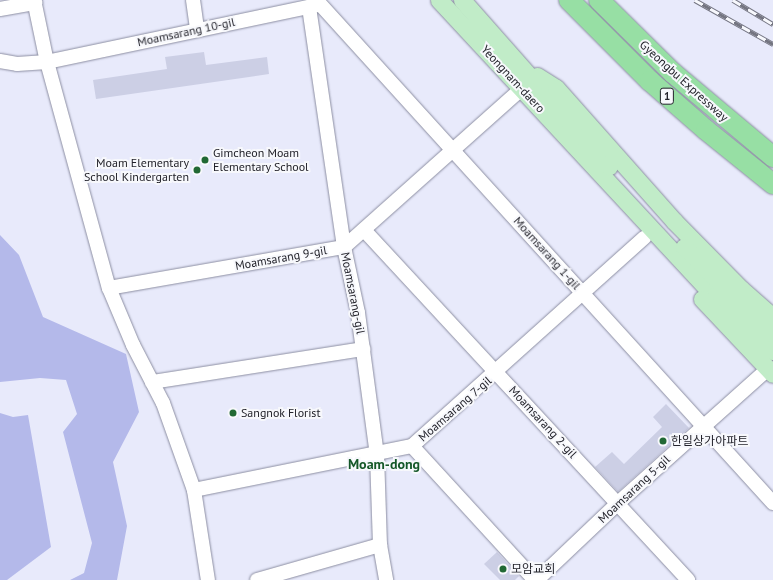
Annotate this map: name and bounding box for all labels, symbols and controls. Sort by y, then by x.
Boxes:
street label: Moamsarang 10-gil [136,15,236,49]
street label: Gyeongbu Expressway [637,37,731,125]
street label: Yeongnam-daero [478,42,548,116]
road number: 1 [659,87,675,105]
place label: Gimcheon Moam Elementary School [213,146,309,174]
marker: Gimcheon Moam Elementary School [200,155,210,165]
place label: Moam Elementary School Kindergarten [84,156,189,184]
marker: Moam Elementary School Kindergarten [192,165,202,175]
street label: Moamsarang 1-gil [511,214,583,292]
street label: Moamsarang 9-gil [234,243,328,273]
street label: Moamsarang-gil [338,251,368,335]
street label: Moamsarang 7-gil [416,373,494,445]
street label: Moamsarang 2-gil [506,383,580,461]
place label: Sangnok Florist [241,406,321,420]
marker: Sangnok Florist [228,408,238,418]
place label: 한일상가아파트 [671,434,748,448]
marker: 한일상가아파트 [658,436,668,446]
street label: Moamsarang 5-gil [595,452,673,526]
district label: Moam-dong [348,456,420,472]
place label: 모암교회 [511,562,555,576]
marker: 모암교회 [498,564,508,574]

